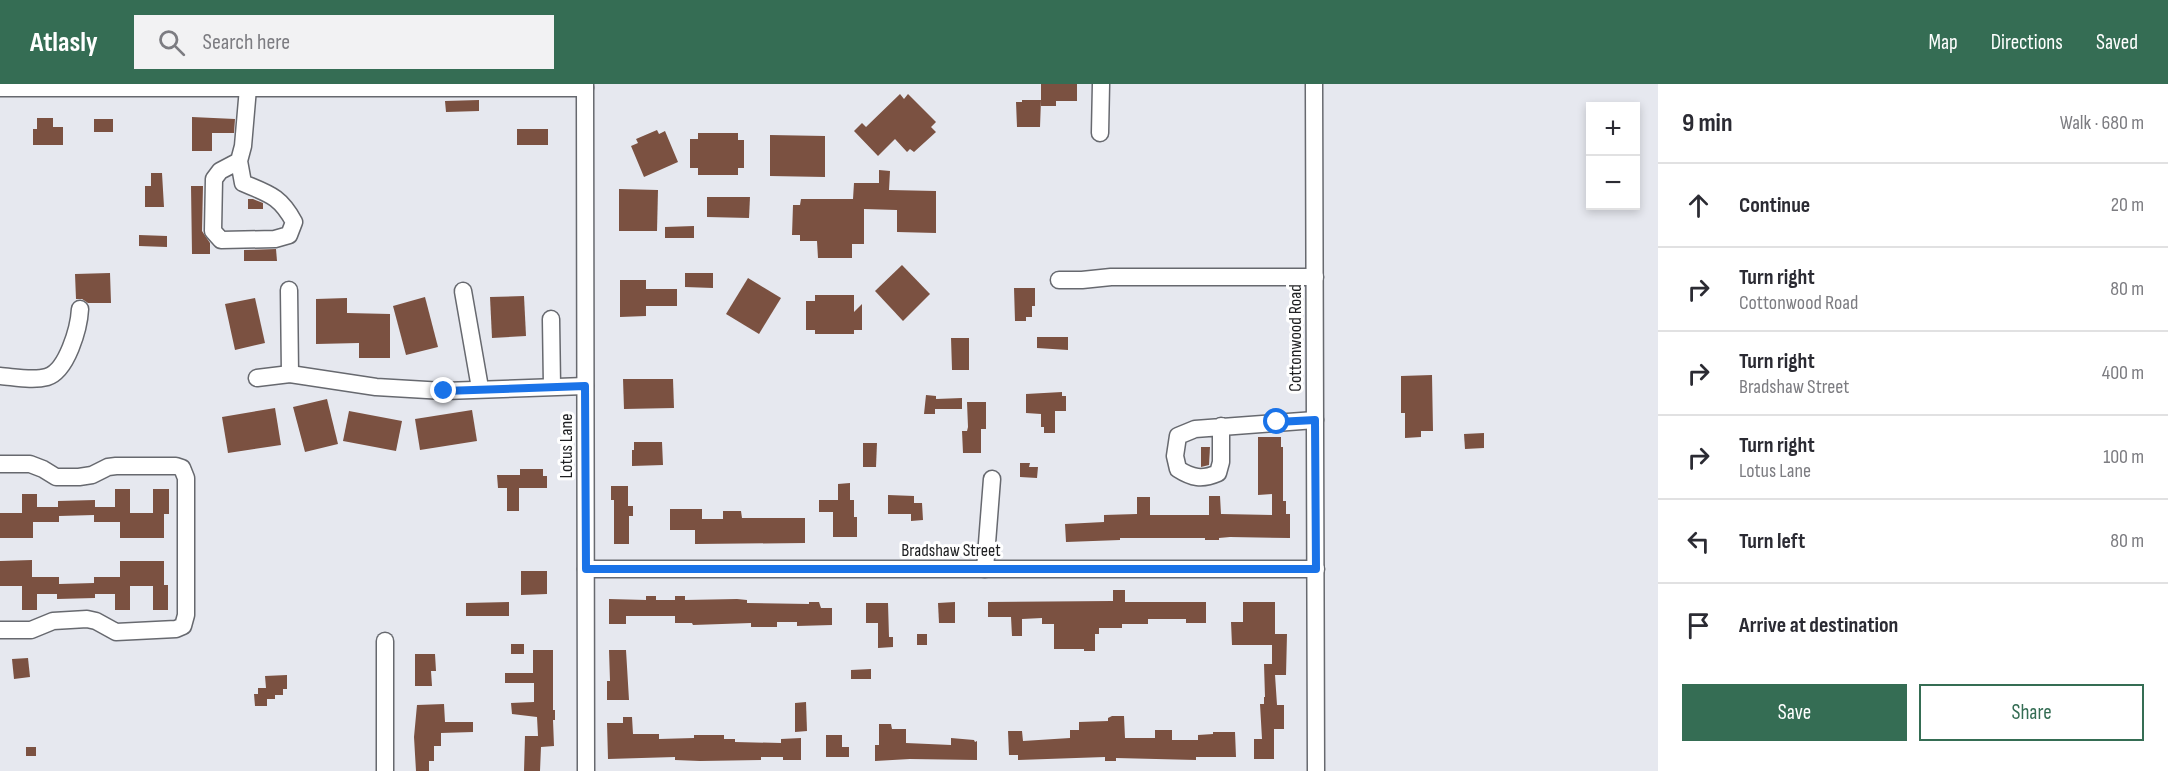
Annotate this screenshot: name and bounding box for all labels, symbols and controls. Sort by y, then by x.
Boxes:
search box [134,15,554,69]
text: Atlasly [30,26,98,59]
icon: search [155,26,188,59]
text: Search here [203,29,290,56]
text: Map [1928,30,1958,55]
text: Directions [1991,30,2063,55]
text: Saved [2096,30,2138,55]
map controls [1586,102,1640,210]
button: + [1586,102,1640,156]
text: 9 min [1682,108,1732,139]
text: Walk · 680 m [2060,111,2144,135]
button: − [1586,156,1640,210]
icon: ahead [1682,189,1715,222]
text: Continue [1739,192,1810,219]
text: 20 m [2111,193,2144,217]
text: Turn right [1739,264,1815,291]
icon: right [1682,273,1715,306]
text: 80 m [2110,277,2144,301]
street label: Cottonwood Road [1285,284,1306,392]
text: Cottonwood Road [1739,291,1858,315]
text: Turn right [1739,348,1815,375]
icon: right [1682,357,1715,390]
text: 400 m [2102,361,2144,385]
text: Bradshaw Street [1739,375,1849,399]
route end [430,377,456,403]
route start [1263,408,1289,434]
street label: Lotus Lane [556,414,577,478]
text: Turn right [1739,432,1815,459]
icon: right [1682,441,1715,474]
text: 100 m [2103,445,2144,469]
text: Lotus Lane [1739,459,1811,483]
icon: left [1682,525,1715,558]
text: Turn left [1739,528,1805,555]
text: 80 m [2110,529,2144,553]
street label: Bradshaw Street [901,540,1001,561]
icon: arrive [1682,609,1715,642]
text: Arrive at destination [1739,612,1898,639]
button: Save [1682,684,1907,741]
button: Share [1919,684,2144,741]

